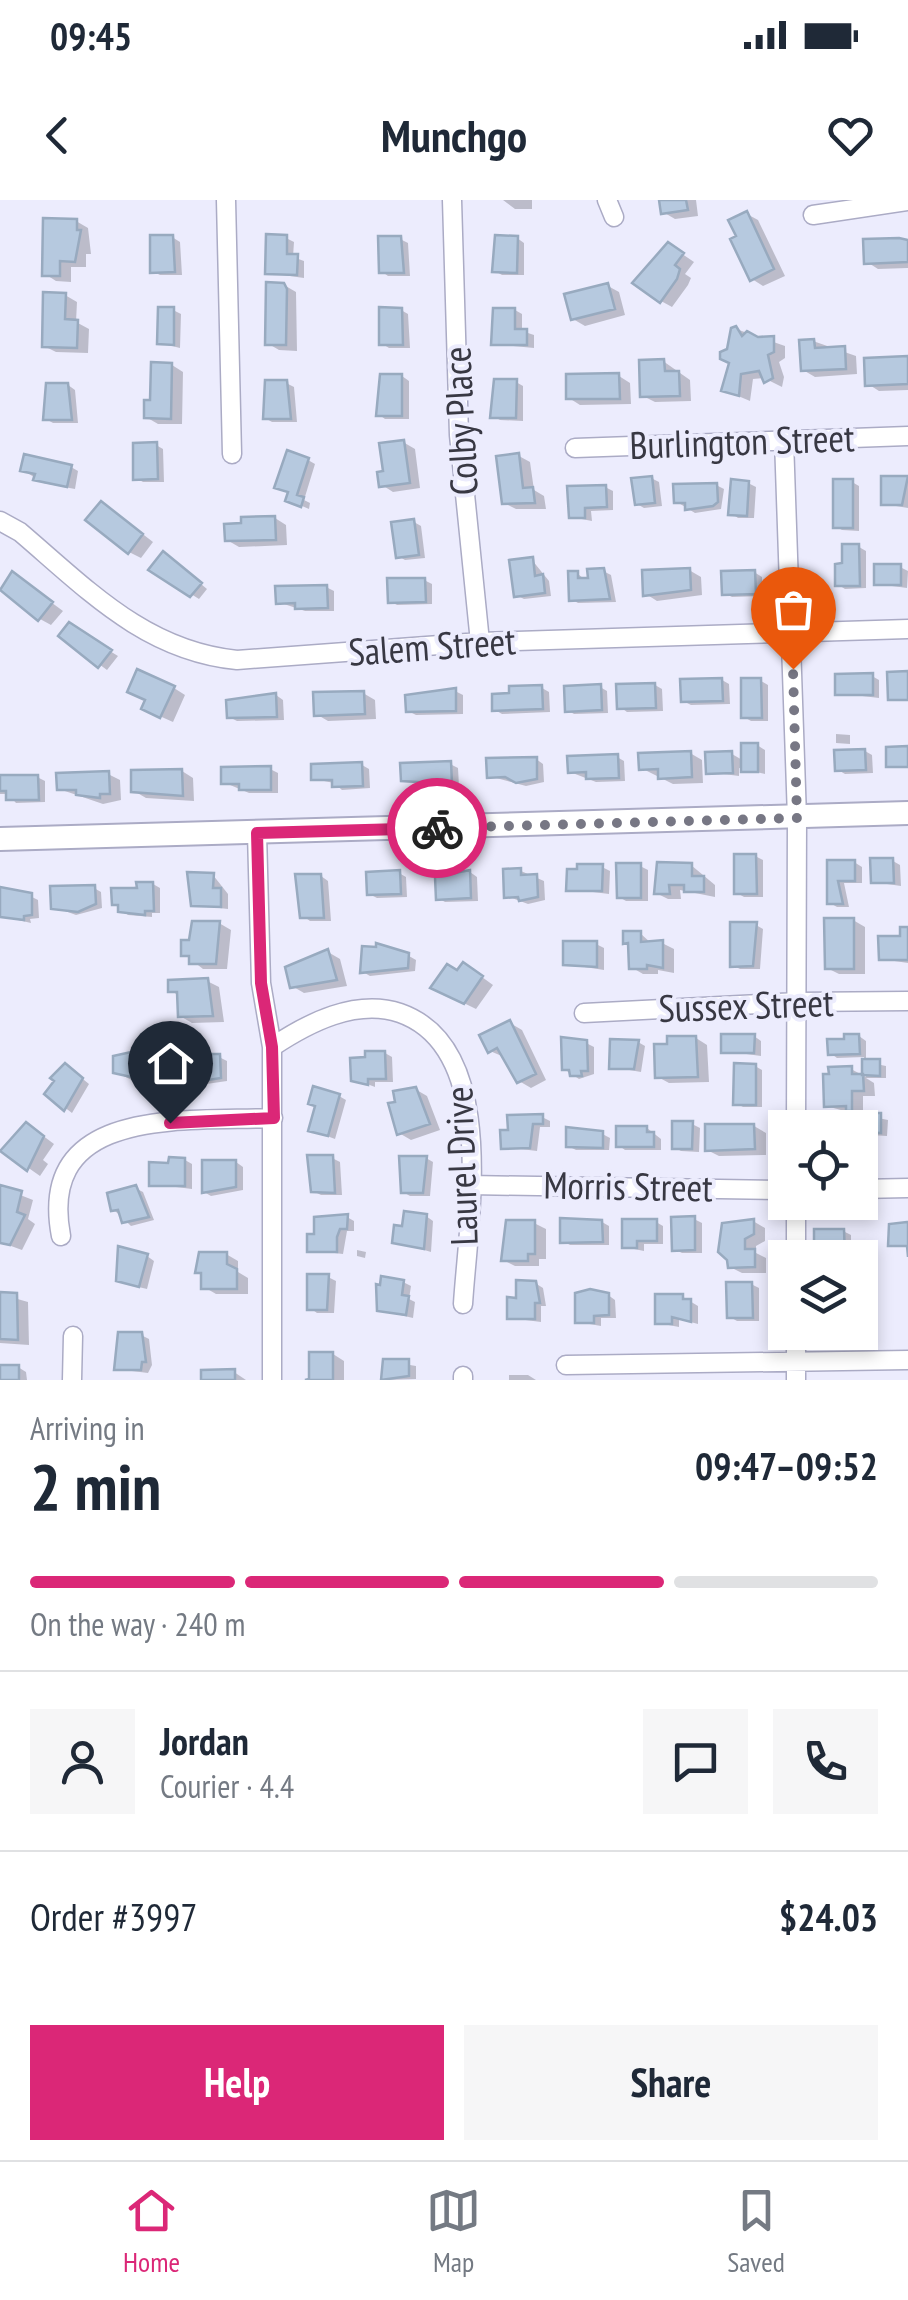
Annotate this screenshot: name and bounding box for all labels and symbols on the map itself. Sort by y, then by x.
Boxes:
street label: Colby Place [431,346,488,497]
street label: Burlington Street [629,412,856,469]
pin [751,567,836,670]
street label: Salem Street [347,615,518,676]
courier [387,778,487,878]
street label: Sussex Street [658,977,835,1032]
pin [128,1021,213,1124]
street label: Laurel Drive [433,1086,488,1246]
street label: Morris Street [543,1160,714,1211]

